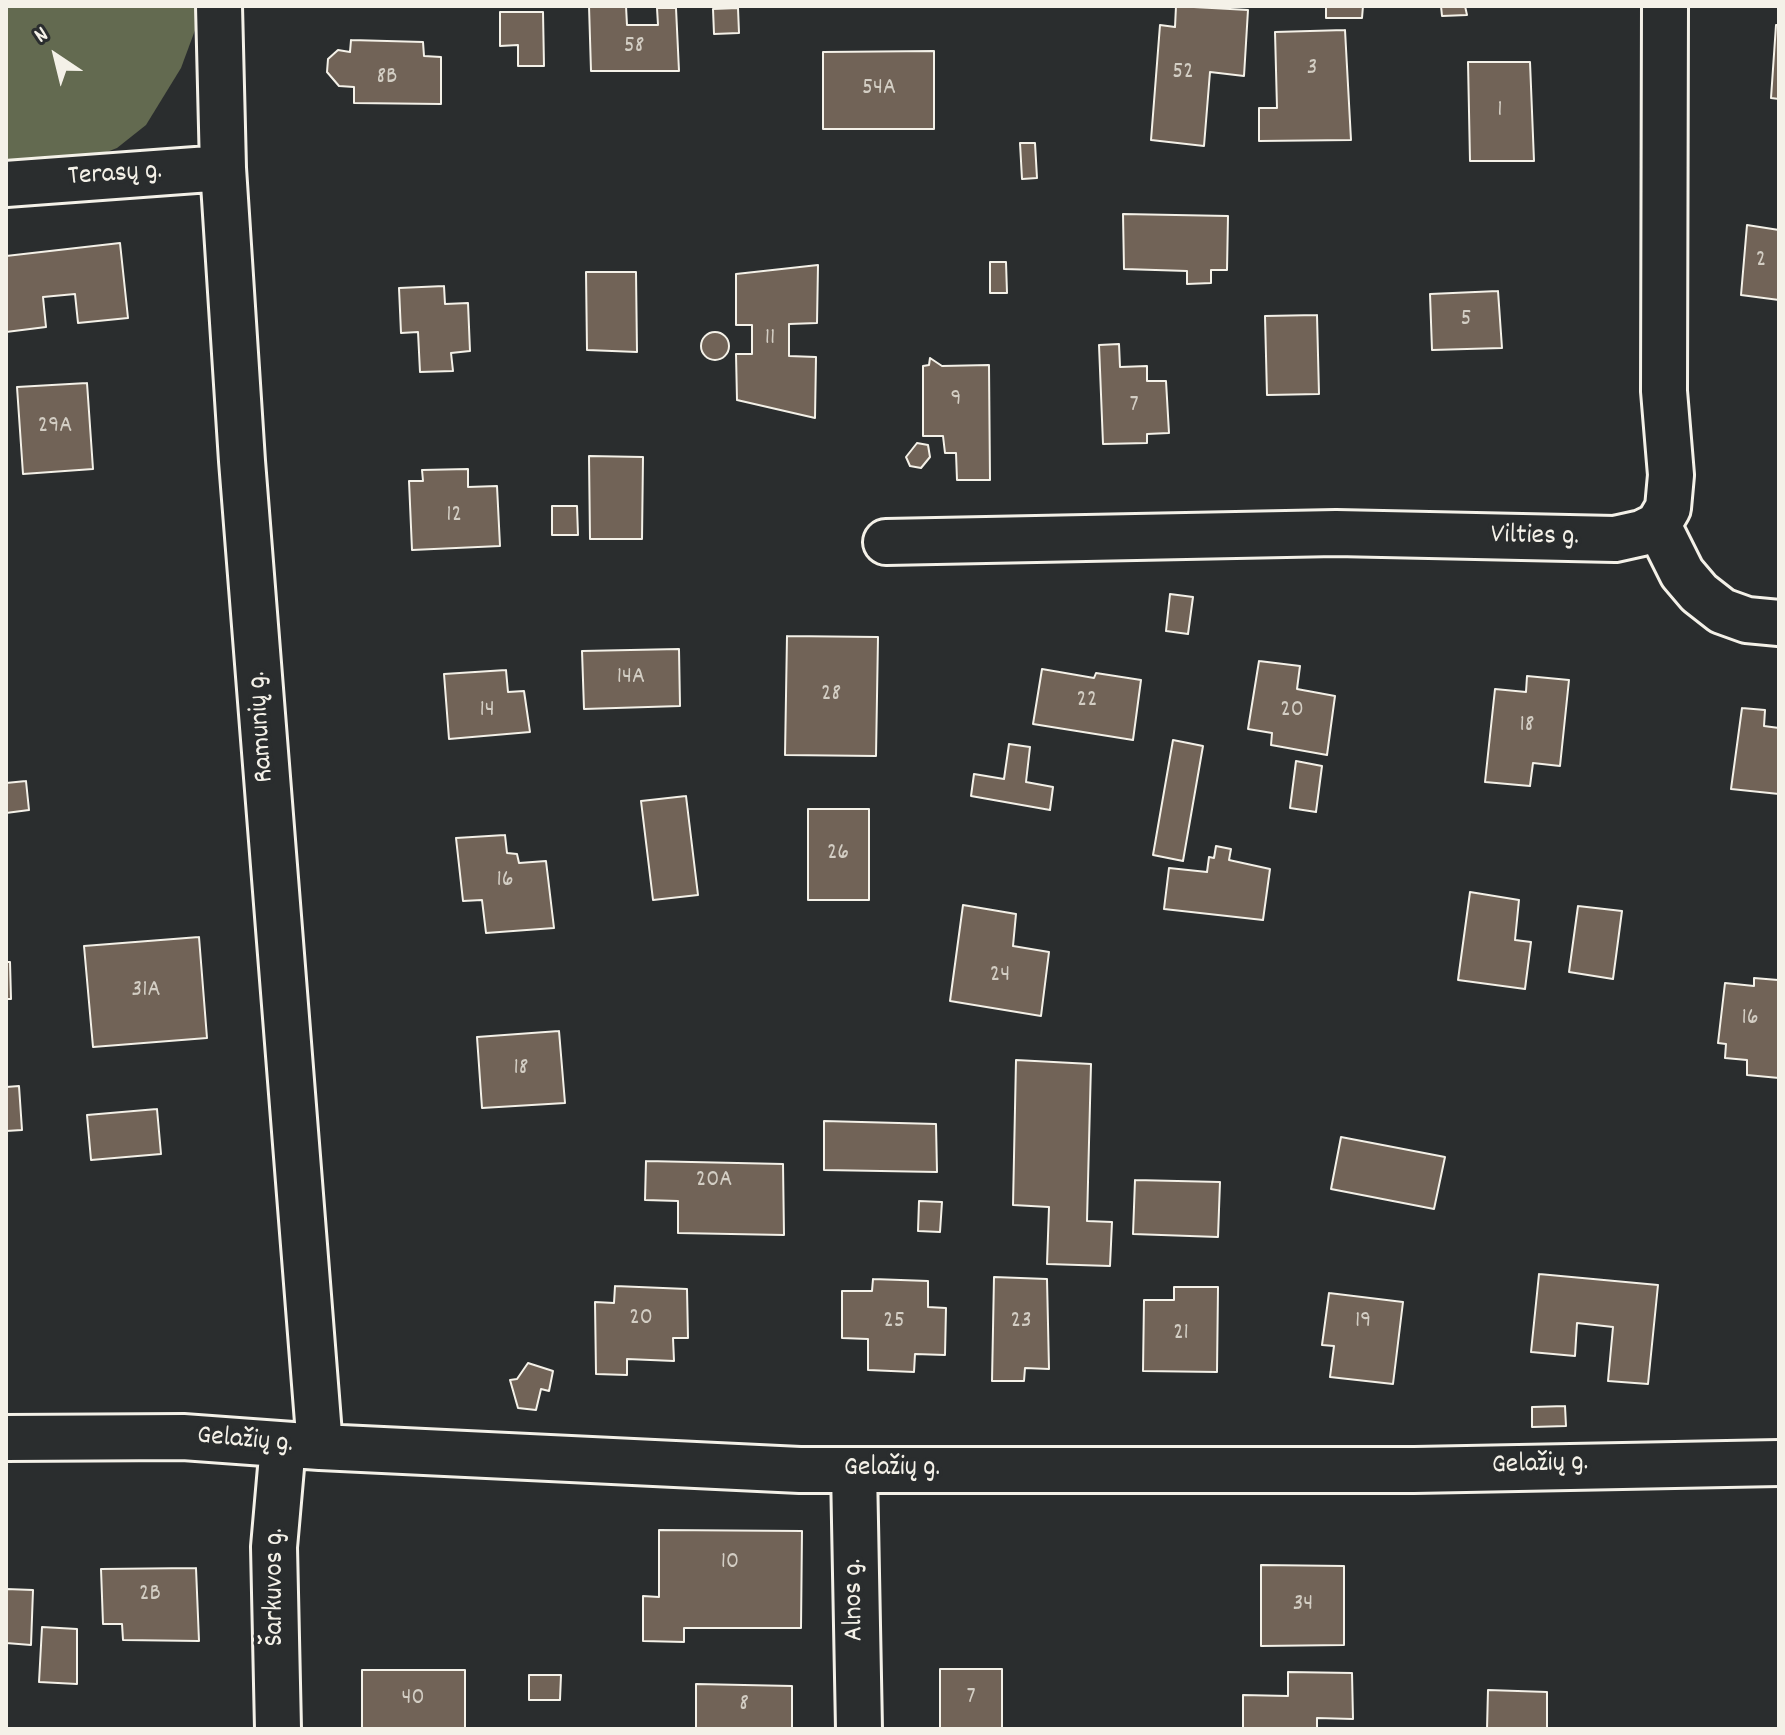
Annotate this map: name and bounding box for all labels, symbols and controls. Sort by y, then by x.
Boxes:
north arrow [16,16,96,96]
text: N [29,20,55,52]
house number: 58 [624,34,644,62]
house number: 3 [1307,56,1317,84]
house number: 52 [1172,60,1194,88]
house number: 8B [377,65,397,93]
house number: 54A [862,76,896,104]
house number: 1 [1497,98,1503,126]
street label: Terasų g. [67,156,163,196]
house number: 2 [1756,248,1766,276]
house number: 5 [1460,307,1472,335]
house number: 11 [765,326,775,354]
house number: 9 [951,387,961,415]
house number: 7 [1129,393,1139,421]
house number: 29A [38,414,72,442]
house number: 12 [446,503,462,531]
street label: Vilties g. [1491,520,1579,556]
house number: 14A [617,665,645,693]
street label: Ramunių g. [242,670,284,784]
house number: 28 [821,682,841,710]
house number: 22 [1077,688,1097,716]
house number: 14 [479,698,495,726]
house number: 20 [1280,698,1304,726]
house number: 18 [1520,713,1534,741]
house number: 26 [827,841,849,869]
house number: 16 [496,868,514,896]
house number: 24 [990,963,1010,991]
house number: 31A [131,978,161,1006]
house number: 16 [1741,1006,1759,1034]
house number: 18 [514,1056,528,1084]
house number: 20A [696,1168,732,1196]
house number: 20 [629,1306,653,1334]
house number: 25 [883,1309,905,1337]
house number: 23 [1010,1309,1032,1337]
house number: 19 [1355,1309,1371,1337]
house number: 21 [1173,1321,1189,1349]
street label: Gelažių g. [195,1421,295,1463]
street label: Gelažių g. [1491,1448,1589,1484]
street label: Gelažių g. [844,1453,940,1487]
street label: Šarkuvos g. [260,1528,294,1646]
house number: 10 [721,1550,739,1578]
street label: Alnos g. [838,1558,874,1642]
house number: 2B [139,1582,161,1610]
house number: 34 [1293,1592,1313,1620]
house number: 7 [966,1685,976,1713]
house number: 40 [401,1686,425,1714]
house number: 8 [739,1692,749,1720]

